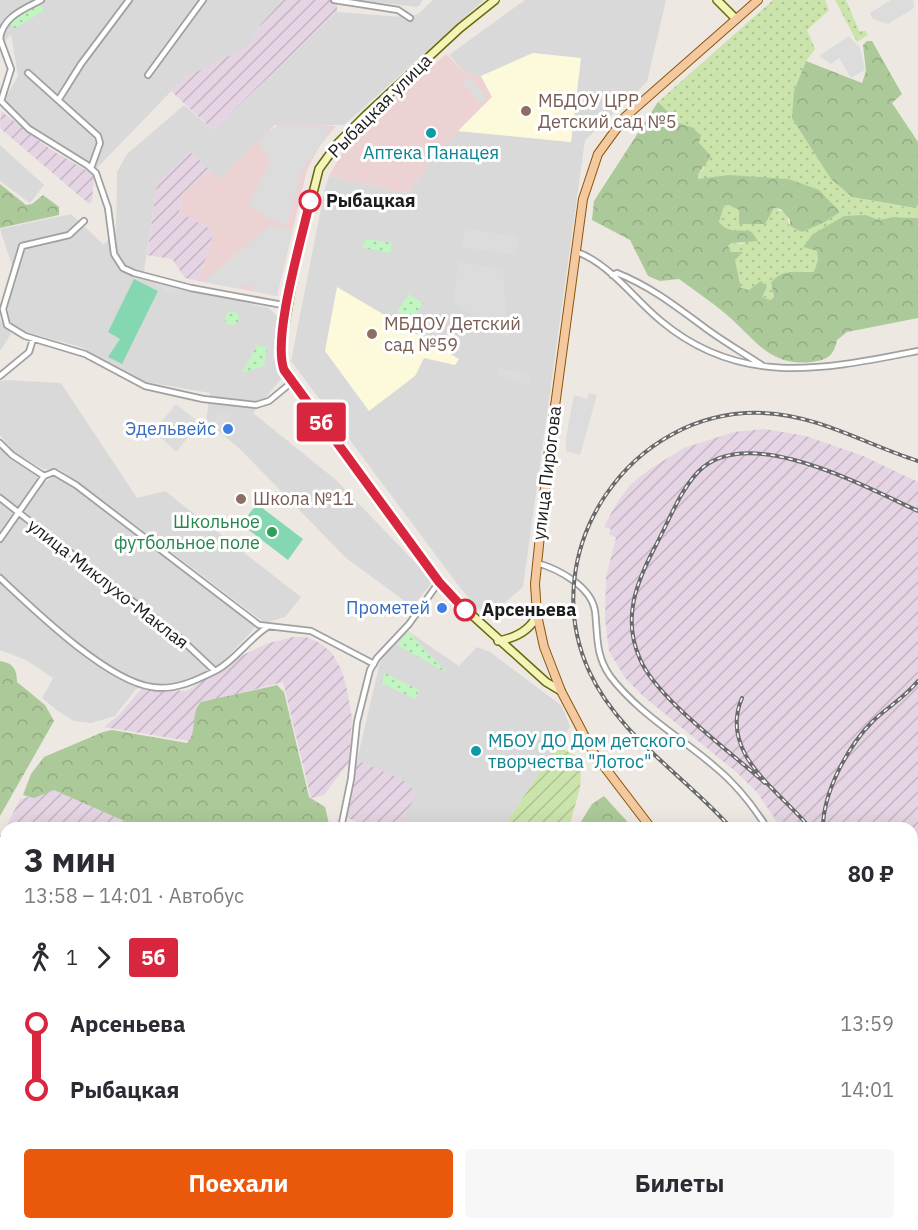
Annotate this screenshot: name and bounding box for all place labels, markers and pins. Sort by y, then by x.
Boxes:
place label: МБДОУ ЦРР Детский сад №5 [538,89,677,133]
marker: МБДОУ ЦРР Детский сад №5 [519,104,533,118]
marker: Аптека Панацея [424,126,438,140]
place label: Аптека Панацея [363,141,499,164]
place label: Рыбацкая [326,189,415,212]
marker: Рыбацкая [299,190,321,212]
place label: МБДОУ Детский сад №59 [384,312,521,356]
marker: МБДОУ Детский сад №59 [365,327,379,341]
place label: Эдельвейс [125,417,216,440]
marker: Эдельвейс [221,422,235,436]
place label: Школа №11 [253,487,354,510]
marker: Школа №11 [234,492,248,506]
place label: Школьное футбольное поле [114,510,260,554]
marker: Школьное футбольное поле [265,525,279,539]
place label: Прометей [346,596,430,619]
place label: Арсеньева [482,598,576,621]
marker: Арсеньева [454,599,476,621]
marker: Прометей [435,601,449,615]
place label: МБОУ ДО Дом детского творчества "Лотос" [488,729,686,773]
marker: МБОУ ДО Дом детского творчества "Лотос" [469,744,483,758]

